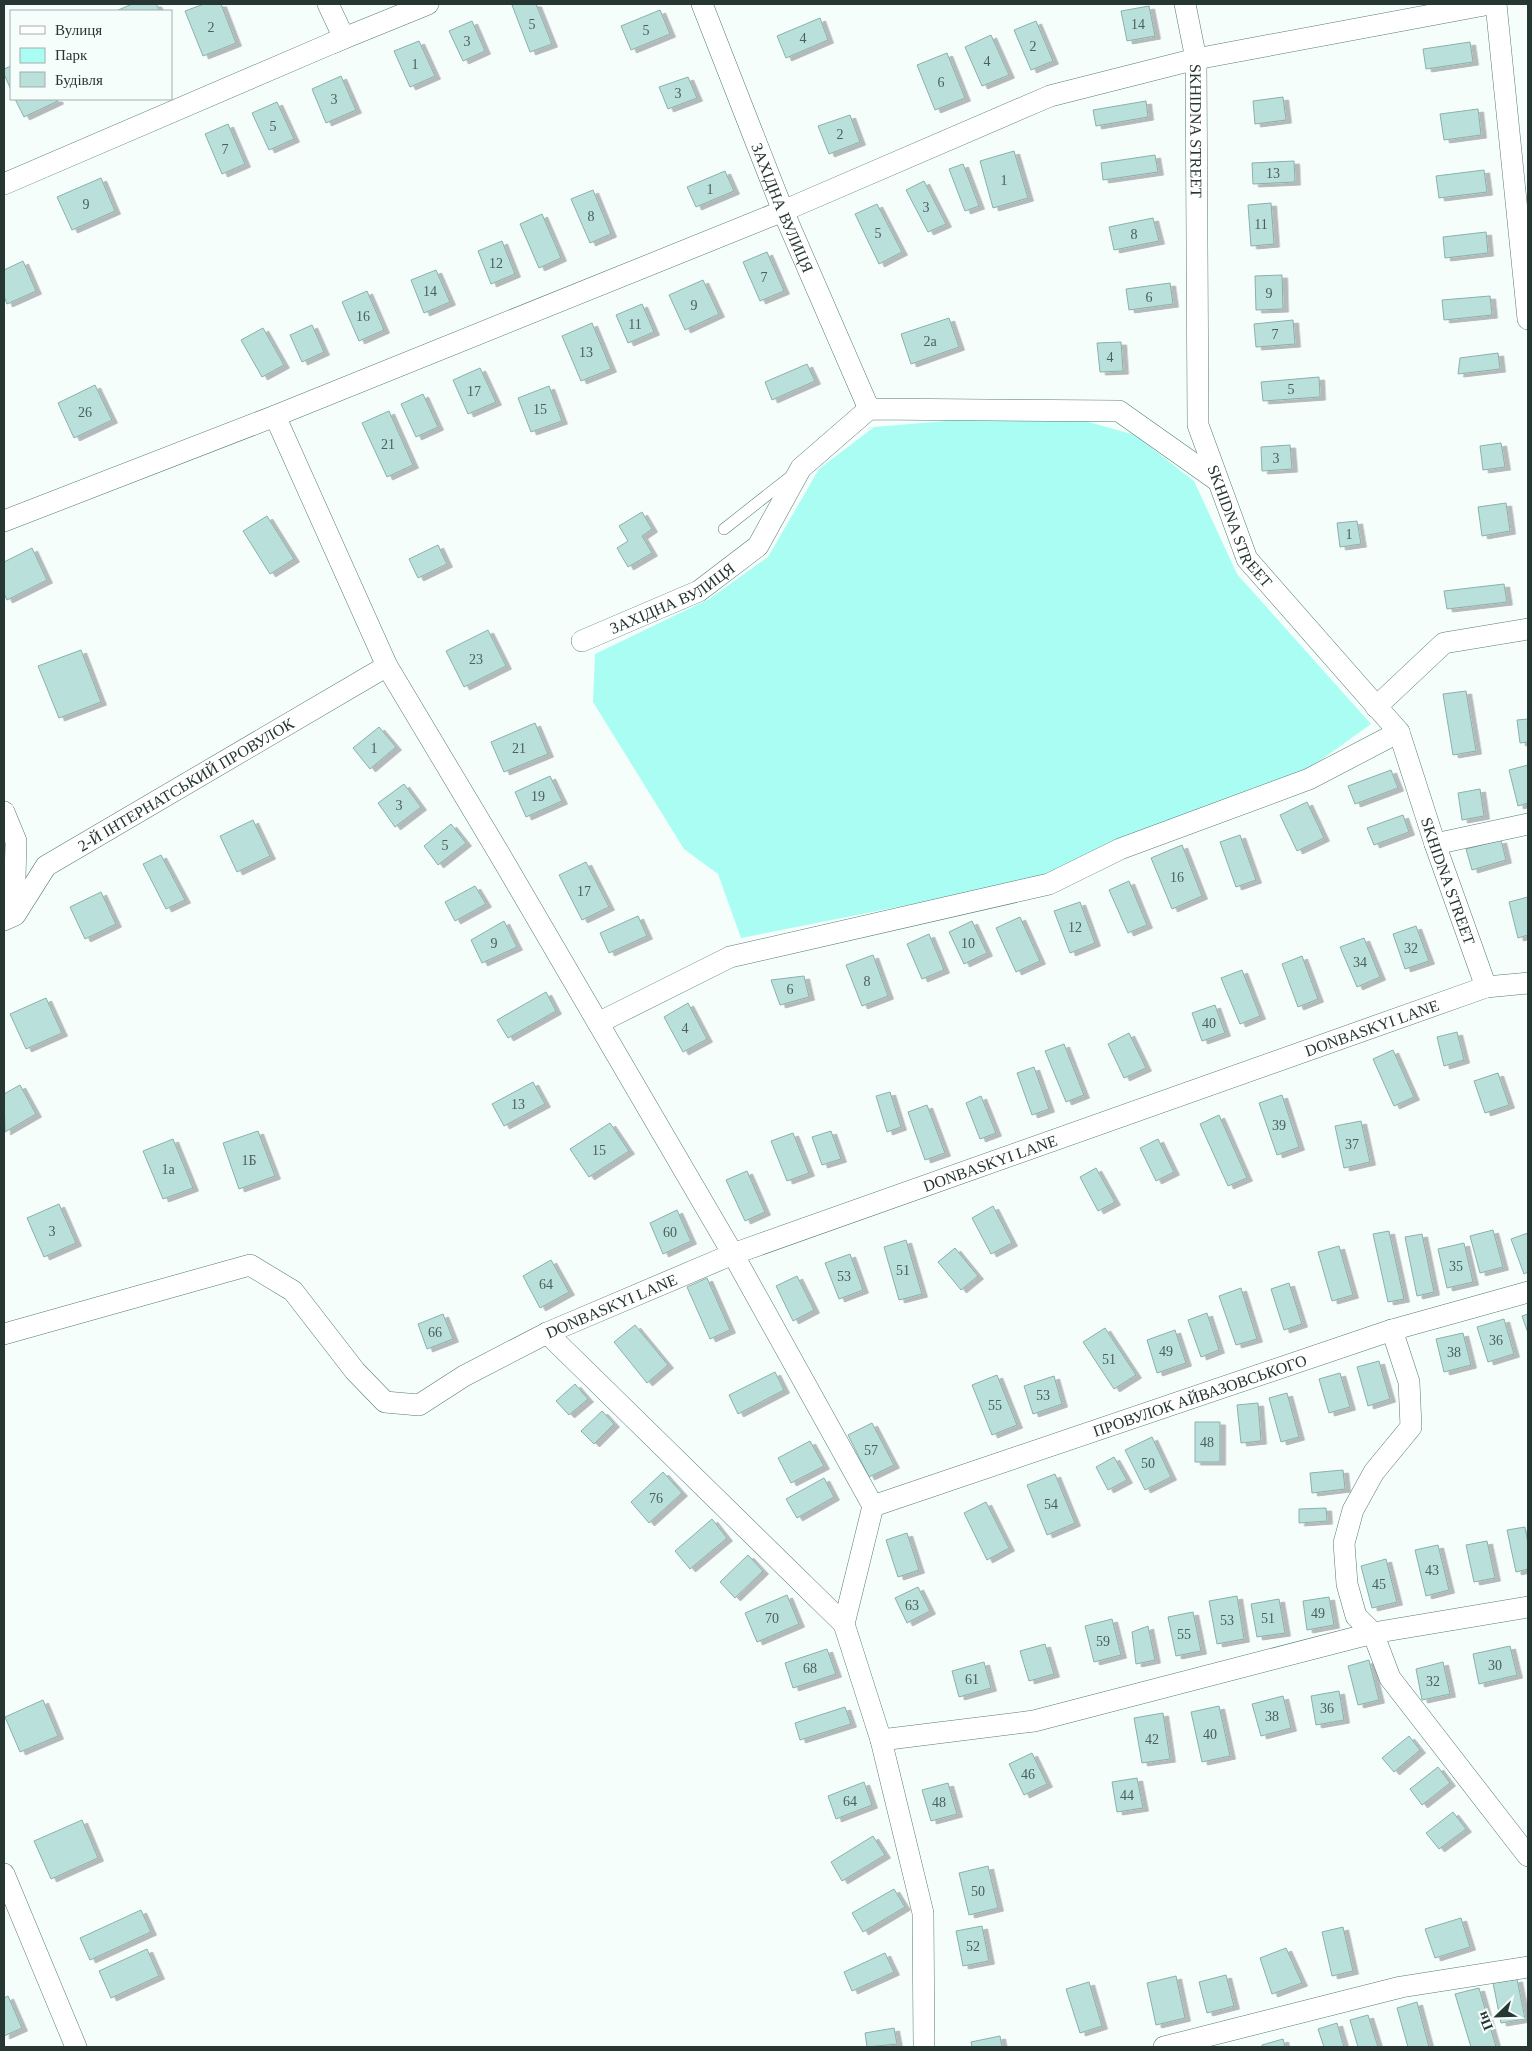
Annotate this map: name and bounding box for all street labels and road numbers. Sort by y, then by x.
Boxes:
street label: SKHIDNA STREET [1187,64,1205,198]
street label: ЗАХІДНА ВУЛИЦЯ [748,141,817,275]
street label: SKHIDNA STREET [1204,463,1276,591]
street label: ЗАХІДНА ВУЛИЦЯ [607,559,738,637]
street label: 2-Й ІНТЕРНАТСЬКИЙ ПРОВУЛОК [75,714,297,854]
street label: SKHIDNA STREET [1418,815,1478,947]
street label: DONBASKYI LANE [1303,996,1441,1060]
street label: DONBASKYI LANE [921,1132,1059,1195]
street label: DONBASKYI LANE [543,1271,680,1342]
street label: ПРОВУЛОК АЙВАЗОВСЬКОГО [1091,1352,1309,1440]

